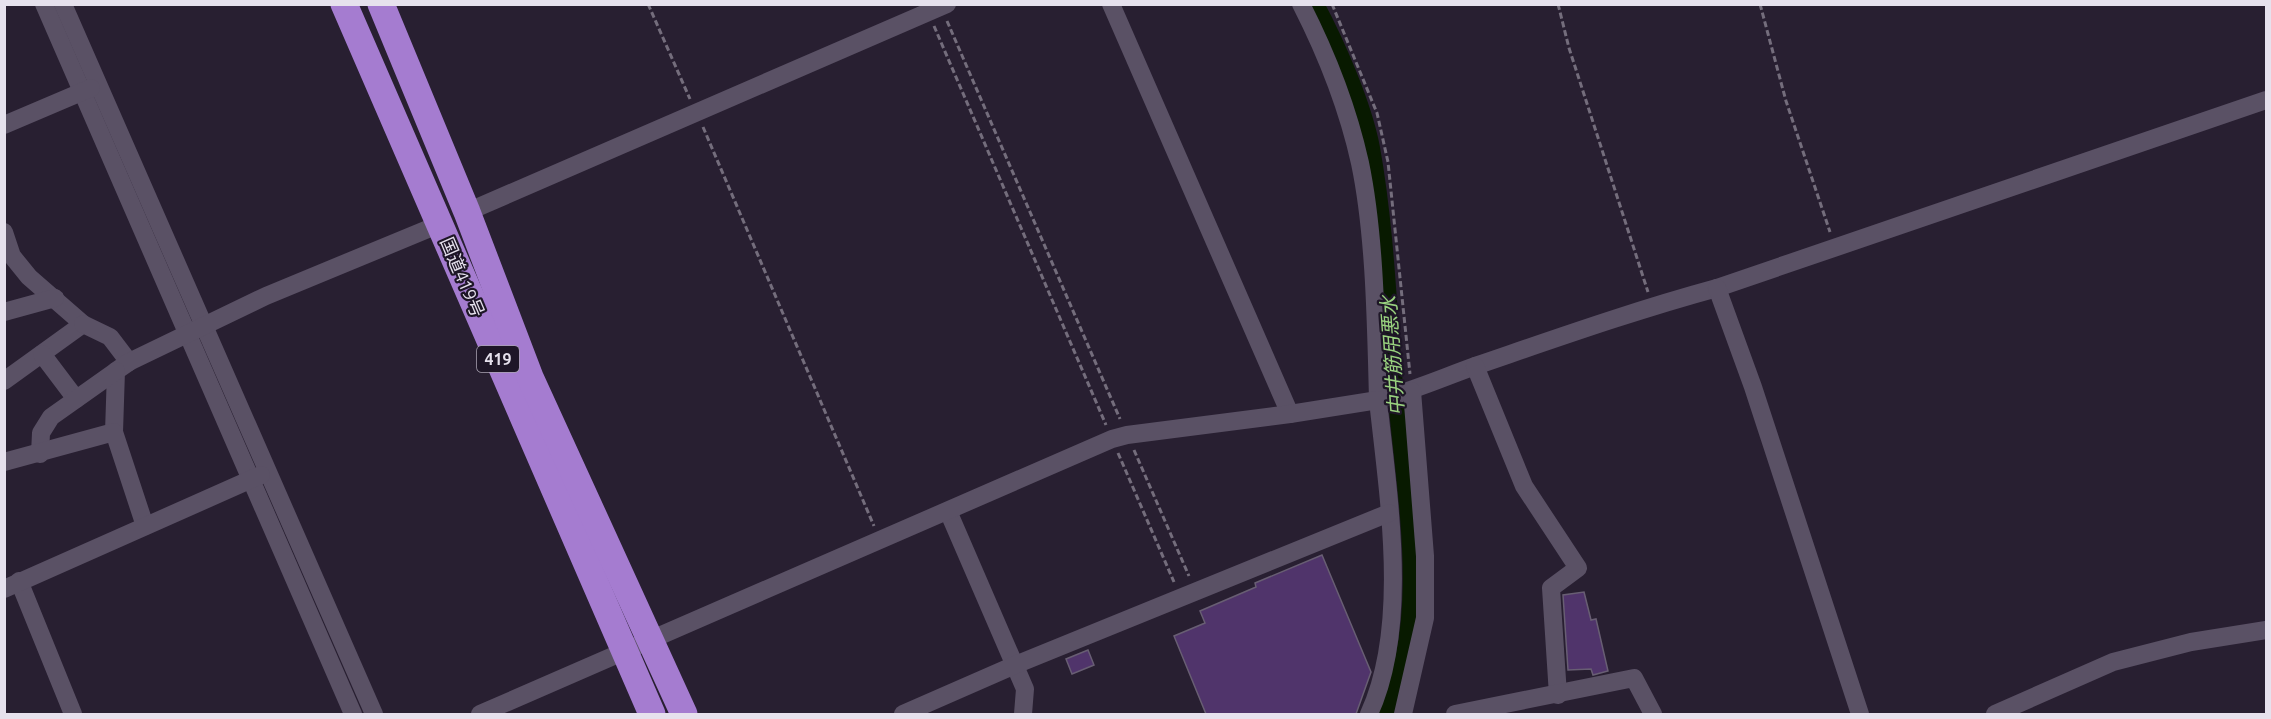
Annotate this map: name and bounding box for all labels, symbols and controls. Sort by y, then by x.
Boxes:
street label: 国道419号 [437,234,489,320]
water label: 中井筋用悪水 [1376,293,1408,417]
road number: 419 [477,346,519,372]

